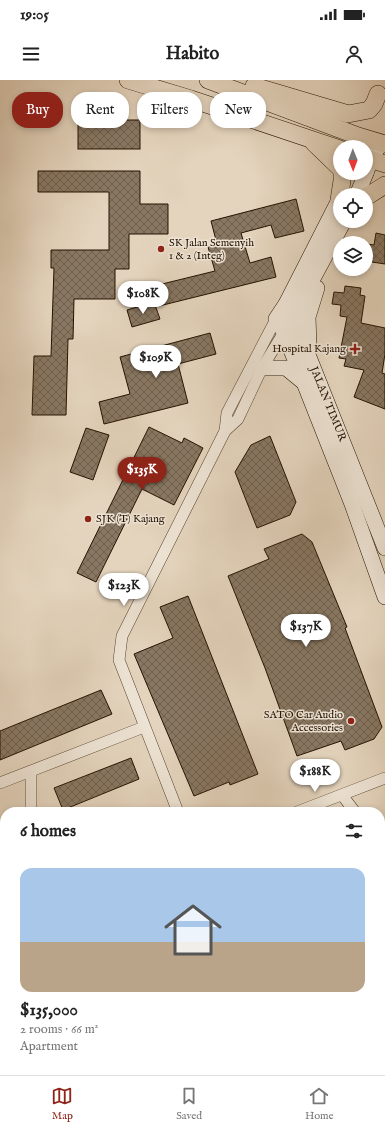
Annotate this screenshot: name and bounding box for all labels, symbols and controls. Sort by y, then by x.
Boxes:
text: 19:05 [20,5,49,24]
icon: menu [20,43,42,65]
text: Habito [166,43,219,66]
icon: person [343,43,365,65]
chip: Buy [12,92,63,128]
chip: Rent [71,92,129,128]
chip: Filters [137,92,202,128]
chip: New [210,92,266,128]
north arrow [333,140,373,180]
map controls [333,140,373,276]
button: locate [333,188,373,228]
place label: SK Jalan Semenyih 1 & 2 (Integ) [169,236,254,263]
button: layers [333,236,373,276]
marker: SK Jalan Semenyih 1 & 2 (Integ) [156,244,166,254]
pin: $108K [115,281,171,315]
text: $108K [127,285,159,302]
place label: Hospital Kajang [272,342,347,356]
marker: Hospital Kajang [349,343,361,355]
pin: $109K [128,345,184,379]
text: $109K [139,349,173,366]
street label: JALAN TIMUR [306,363,350,444]
pin: $135K [114,457,170,491]
text: $135K [126,461,158,478]
place label: SJK (T) Kajang [96,512,166,526]
marker: SJK (T) Kajang [83,514,93,524]
pin: $123K [96,573,152,607]
text: $123K [108,577,140,594]
pin: $137K [278,614,334,648]
text: $137K [290,618,322,635]
place label: SATO Car Audio Accessories [264,708,343,735]
marker: SATO Car Audio Accessories [346,716,356,726]
pin: $188K [287,759,343,793]
text: $188K [299,763,331,780]
icon: filters [343,820,365,842]
text: 6 homes [20,821,76,842]
icon: home [157,894,229,966]
text: $135,000 [20,1000,78,1021]
text: 2 rooms · 66 m² [20,1021,98,1038]
text: Apartment [20,1038,78,1055]
tab: Map [51,1085,73,1123]
tab: Saved [176,1085,202,1123]
tab: Home [305,1085,334,1123]

